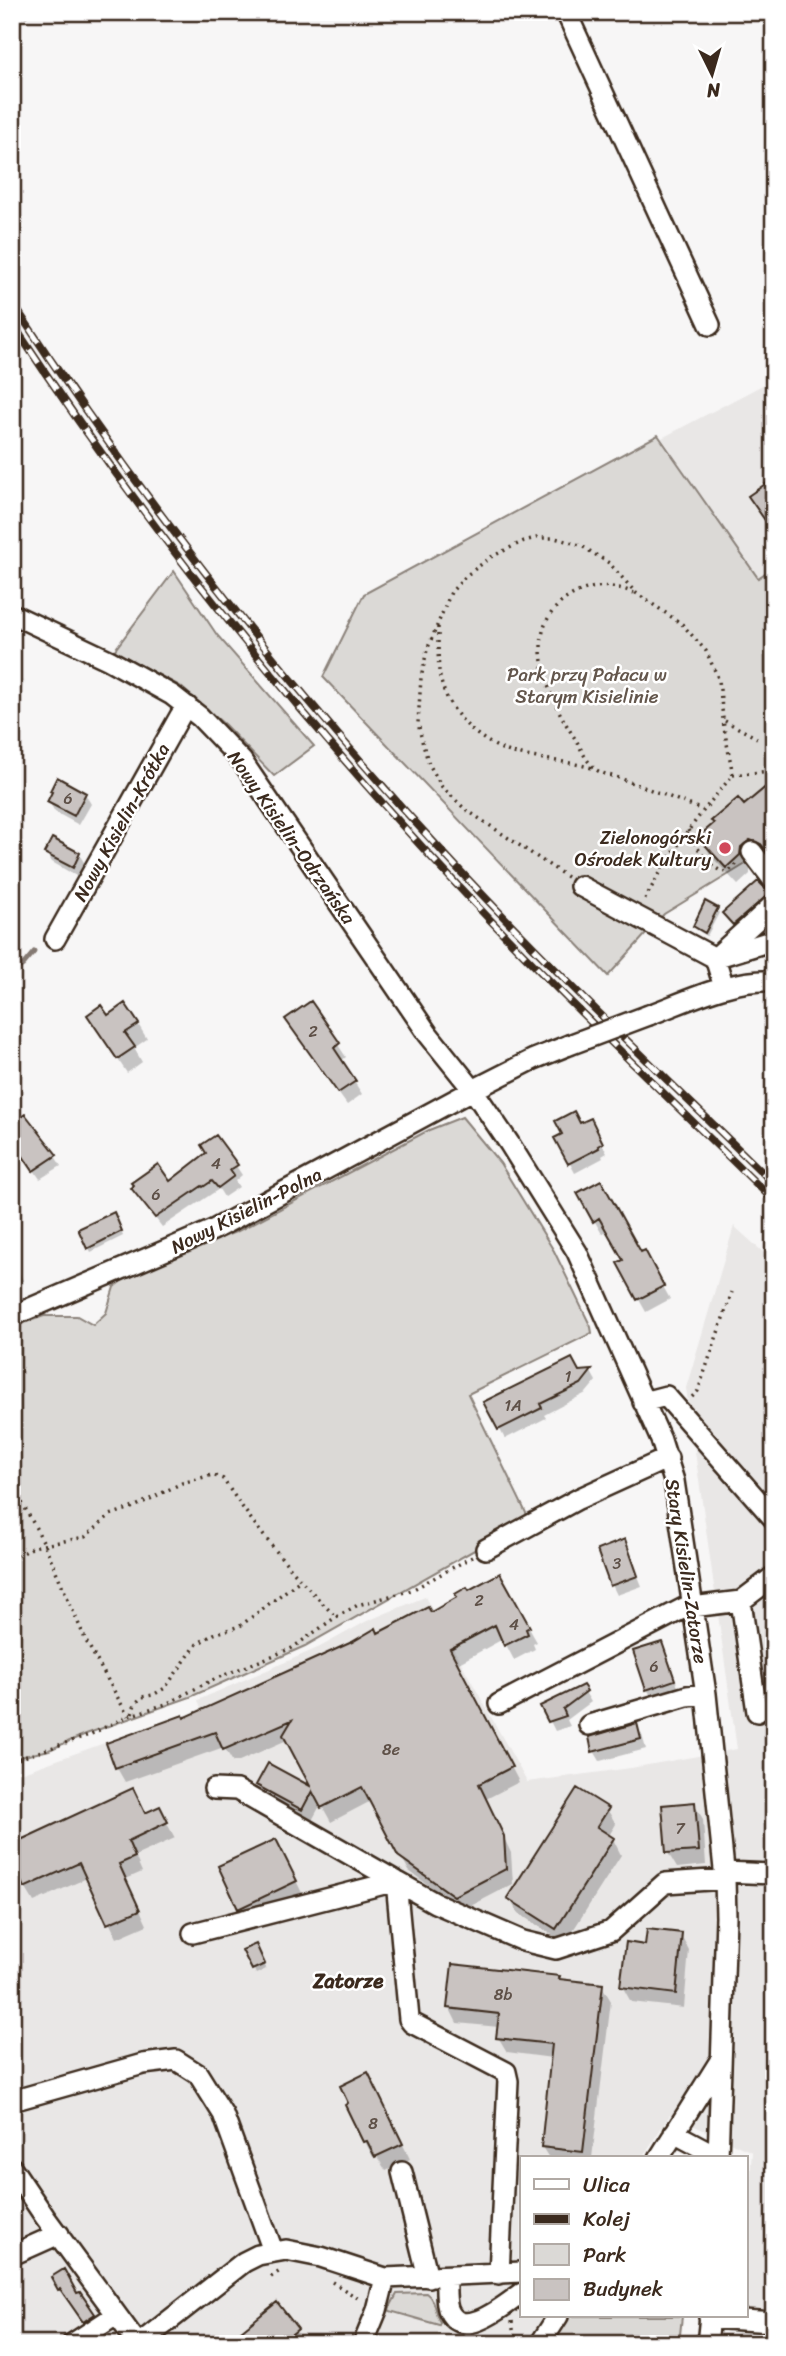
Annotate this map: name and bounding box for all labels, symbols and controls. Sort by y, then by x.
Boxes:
north arrow [678,38,748,108]
text: N [705,73,722,108]
park label: Park przy Pałacu w Starym Kisielinie [507,658,667,713]
street label: Nowy Kisielin-Krótka [64,736,179,908]
street label: Nowy Kisielin-Odrzańska [219,743,365,932]
house number: 6 [63,784,73,813]
place label: Zielonogórski Ośrodek Kultury [574,821,712,876]
marker: Zielonogórski Ośrodek Kultury [717,840,733,856]
house number: 2 [308,1017,318,1046]
house number: 4 [211,1149,221,1178]
street label: Nowy Kisielin-Polna [165,1158,328,1263]
house number: 6 [151,1180,161,1209]
house number: 1 [565,1362,572,1391]
house number: 1A [504,1391,522,1420]
street label: Stary Kisielin-Zatorze [656,1476,717,1666]
house number: 3 [613,1549,622,1578]
house number: 2 [474,1586,484,1615]
house number: 4 [509,1610,519,1639]
house number: 6 [649,1652,659,1681]
house number: 8e [382,1735,400,1764]
house number: 7 [675,1814,685,1843]
district label: Zatorze [312,1962,384,2000]
house number: 8b [494,1980,512,2009]
house number: 8 [368,2109,378,2138]
legend [520,2156,748,2318]
text: Ulica [583,2166,630,2204]
text: Kolej [583,2200,630,2238]
text: Park [583,2236,626,2274]
text: Budynek [583,2270,664,2308]

